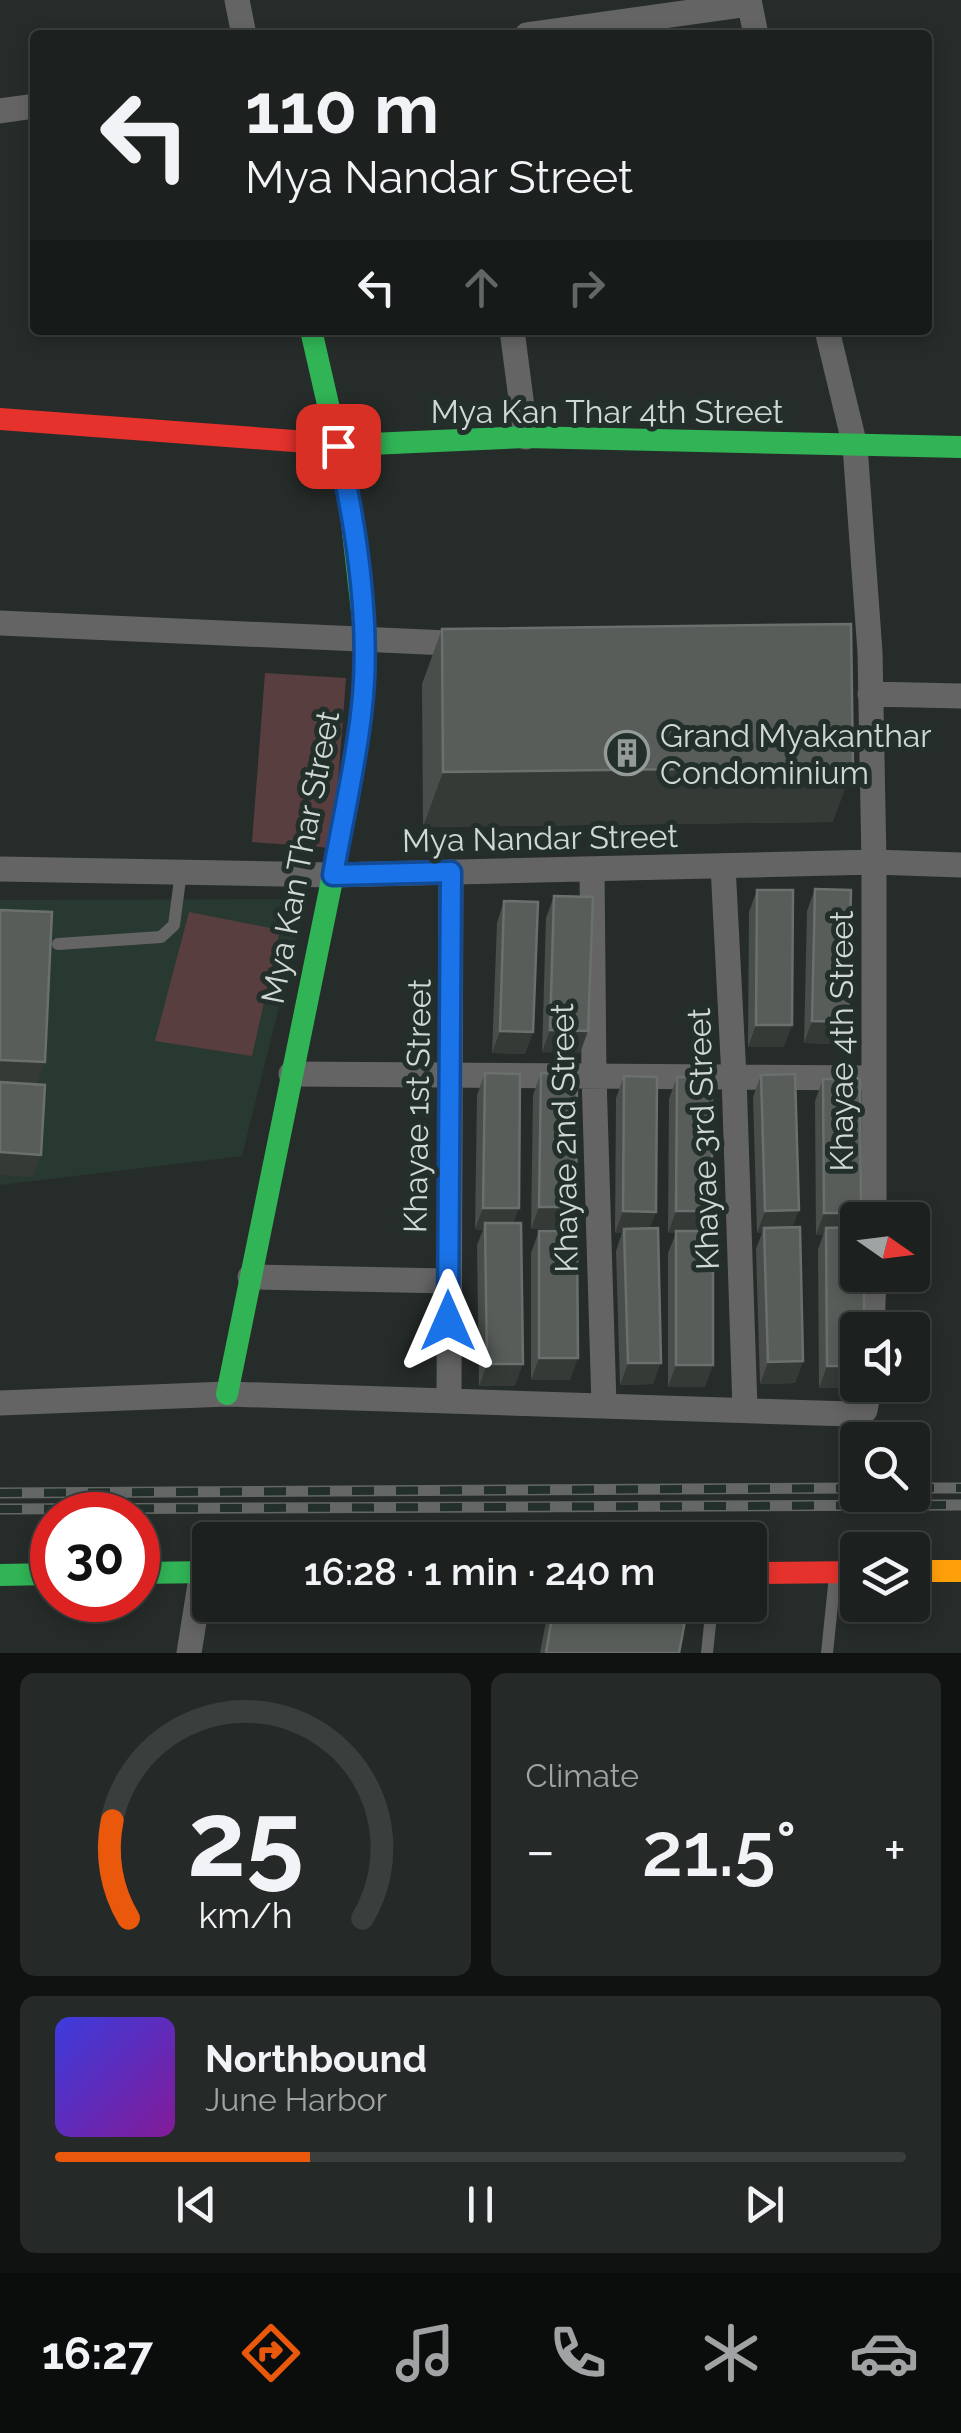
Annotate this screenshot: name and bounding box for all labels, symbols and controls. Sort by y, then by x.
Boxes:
text: 110 m [245,67,439,149]
icon: left [80,70,210,200]
text: Mya Nandar Street [245,151,633,204]
icon: left [349,260,404,315]
icon: ahead [454,260,509,315]
icon: right [559,260,614,315]
street label: Mya Kan Thar 4th Street [431,393,784,430]
pin [296,404,381,489]
icon: arrive [311,419,366,474]
street label: Mya Kan Thar Street [253,707,347,1007]
place label: Grand Myakanthar Condominium [660,717,932,791]
building icon: Grand Myakanthar Condominium [604,730,650,776]
street label: Mya Nandar Street [402,817,679,859]
street label: Khayae 4th Street [823,910,860,1172]
street label: Khayae 1st Street [396,978,438,1233]
street label: Khayae 2nd Street [543,1003,585,1273]
street label: Khayae 3rd Street [680,1007,726,1271]
north arrow [840,1202,930,1292]
map controls [840,1202,930,1622]
position arrow [396,1269,500,1373]
button: sound [840,1312,930,1402]
button: search [840,1422,930,1512]
speed limit sign: 30 [30,1492,160,1622]
button: layers [840,1532,930,1622]
text: 16:28 · 1 min · 240 m [304,1549,655,1594]
text: Climate [526,1757,639,1794]
text: 25 [187,1778,303,1900]
text: 21.5° [642,1805,796,1894]
text: − [526,1818,555,1883]
text: + [883,1818,906,1883]
text: km/h [198,1894,292,1936]
text: Northbound [205,2036,427,2081]
text: June Harbor [205,2081,387,2118]
icon: previous [169,2177,224,2232]
icon: pause [453,2177,508,2232]
icon: next [737,2177,792,2232]
icon: directions [236,2318,306,2388]
icon: music [390,2318,460,2388]
icon: phone [543,2318,613,2388]
icon: climate [696,2318,766,2388]
icon: car [849,2318,919,2388]
text: 16:27 [42,2327,153,2380]

